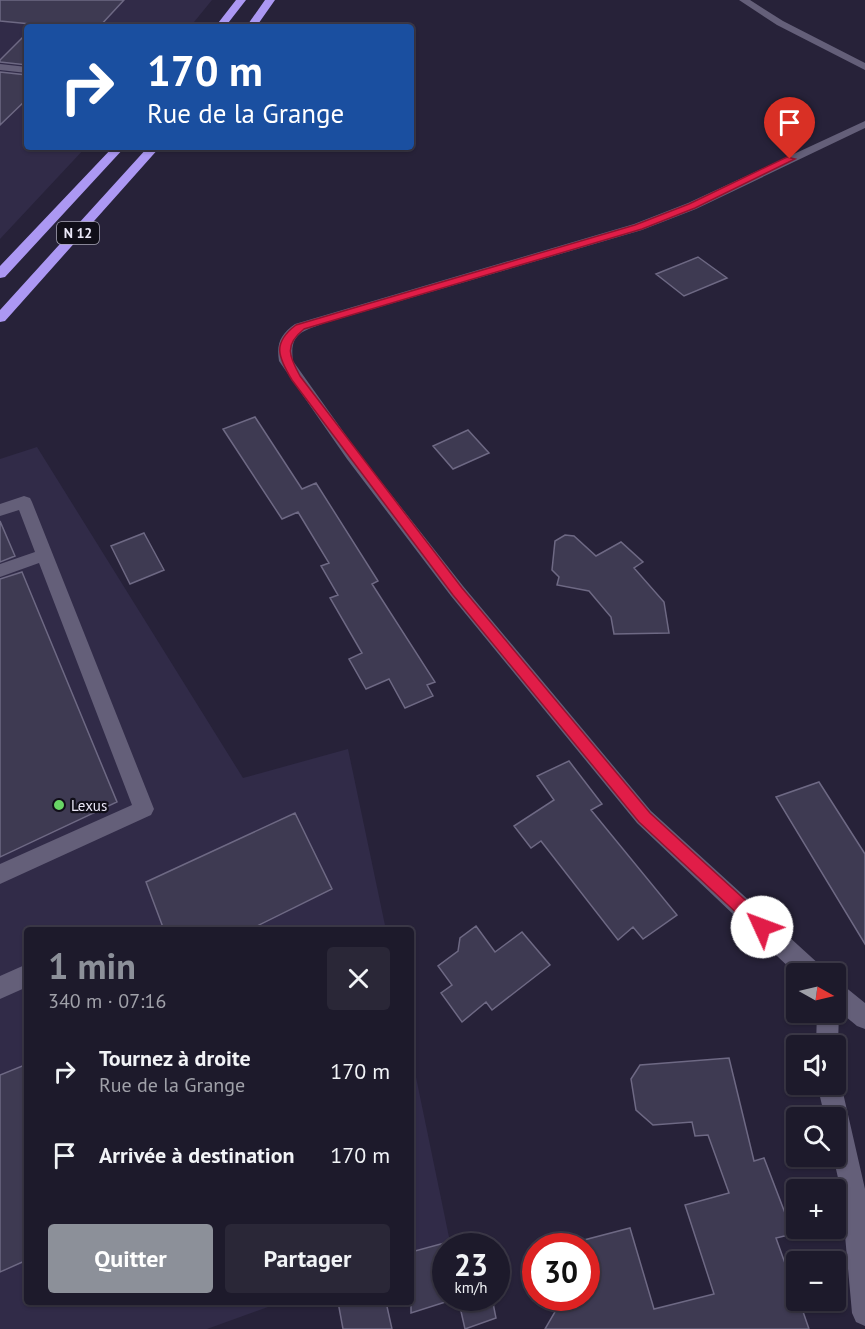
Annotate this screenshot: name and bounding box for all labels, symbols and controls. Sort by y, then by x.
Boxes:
text: 170 m [147,43,263,98]
icon: right [48,48,126,126]
text: Rue de la Grange [147,96,344,130]
pin [764,97,815,159]
icon: arrive [773,106,806,139]
road number: N 12 [57,222,99,244]
place label: Lexus [71,796,107,815]
marker: Lexus [52,798,66,812]
position arrow [730,895,794,959]
text: 1 min [48,942,136,989]
button: close [327,947,390,1010]
north arrow [786,963,846,1023]
map controls [786,963,846,1311]
text: 340 m · 07:16 [48,988,166,1014]
button: sound [786,1035,846,1095]
text: Tournez à droite [99,1044,251,1072]
icon: right [48,1055,81,1088]
text: 170 m [330,1057,390,1085]
text: Rue de la Grange [99,1072,245,1098]
button: search [786,1107,846,1167]
icon: arrive [48,1139,81,1172]
text: Arrivée à destination [99,1141,295,1169]
text: 170 m [330,1141,390,1169]
button: + [786,1179,846,1239]
button: Quitter [48,1224,213,1293]
button: Partager [225,1224,390,1293]
speed limit sign: 30 [522,1233,600,1311]
text: 23 [454,1245,488,1284]
button: − [786,1251,846,1311]
text: km/h [455,1278,487,1297]

